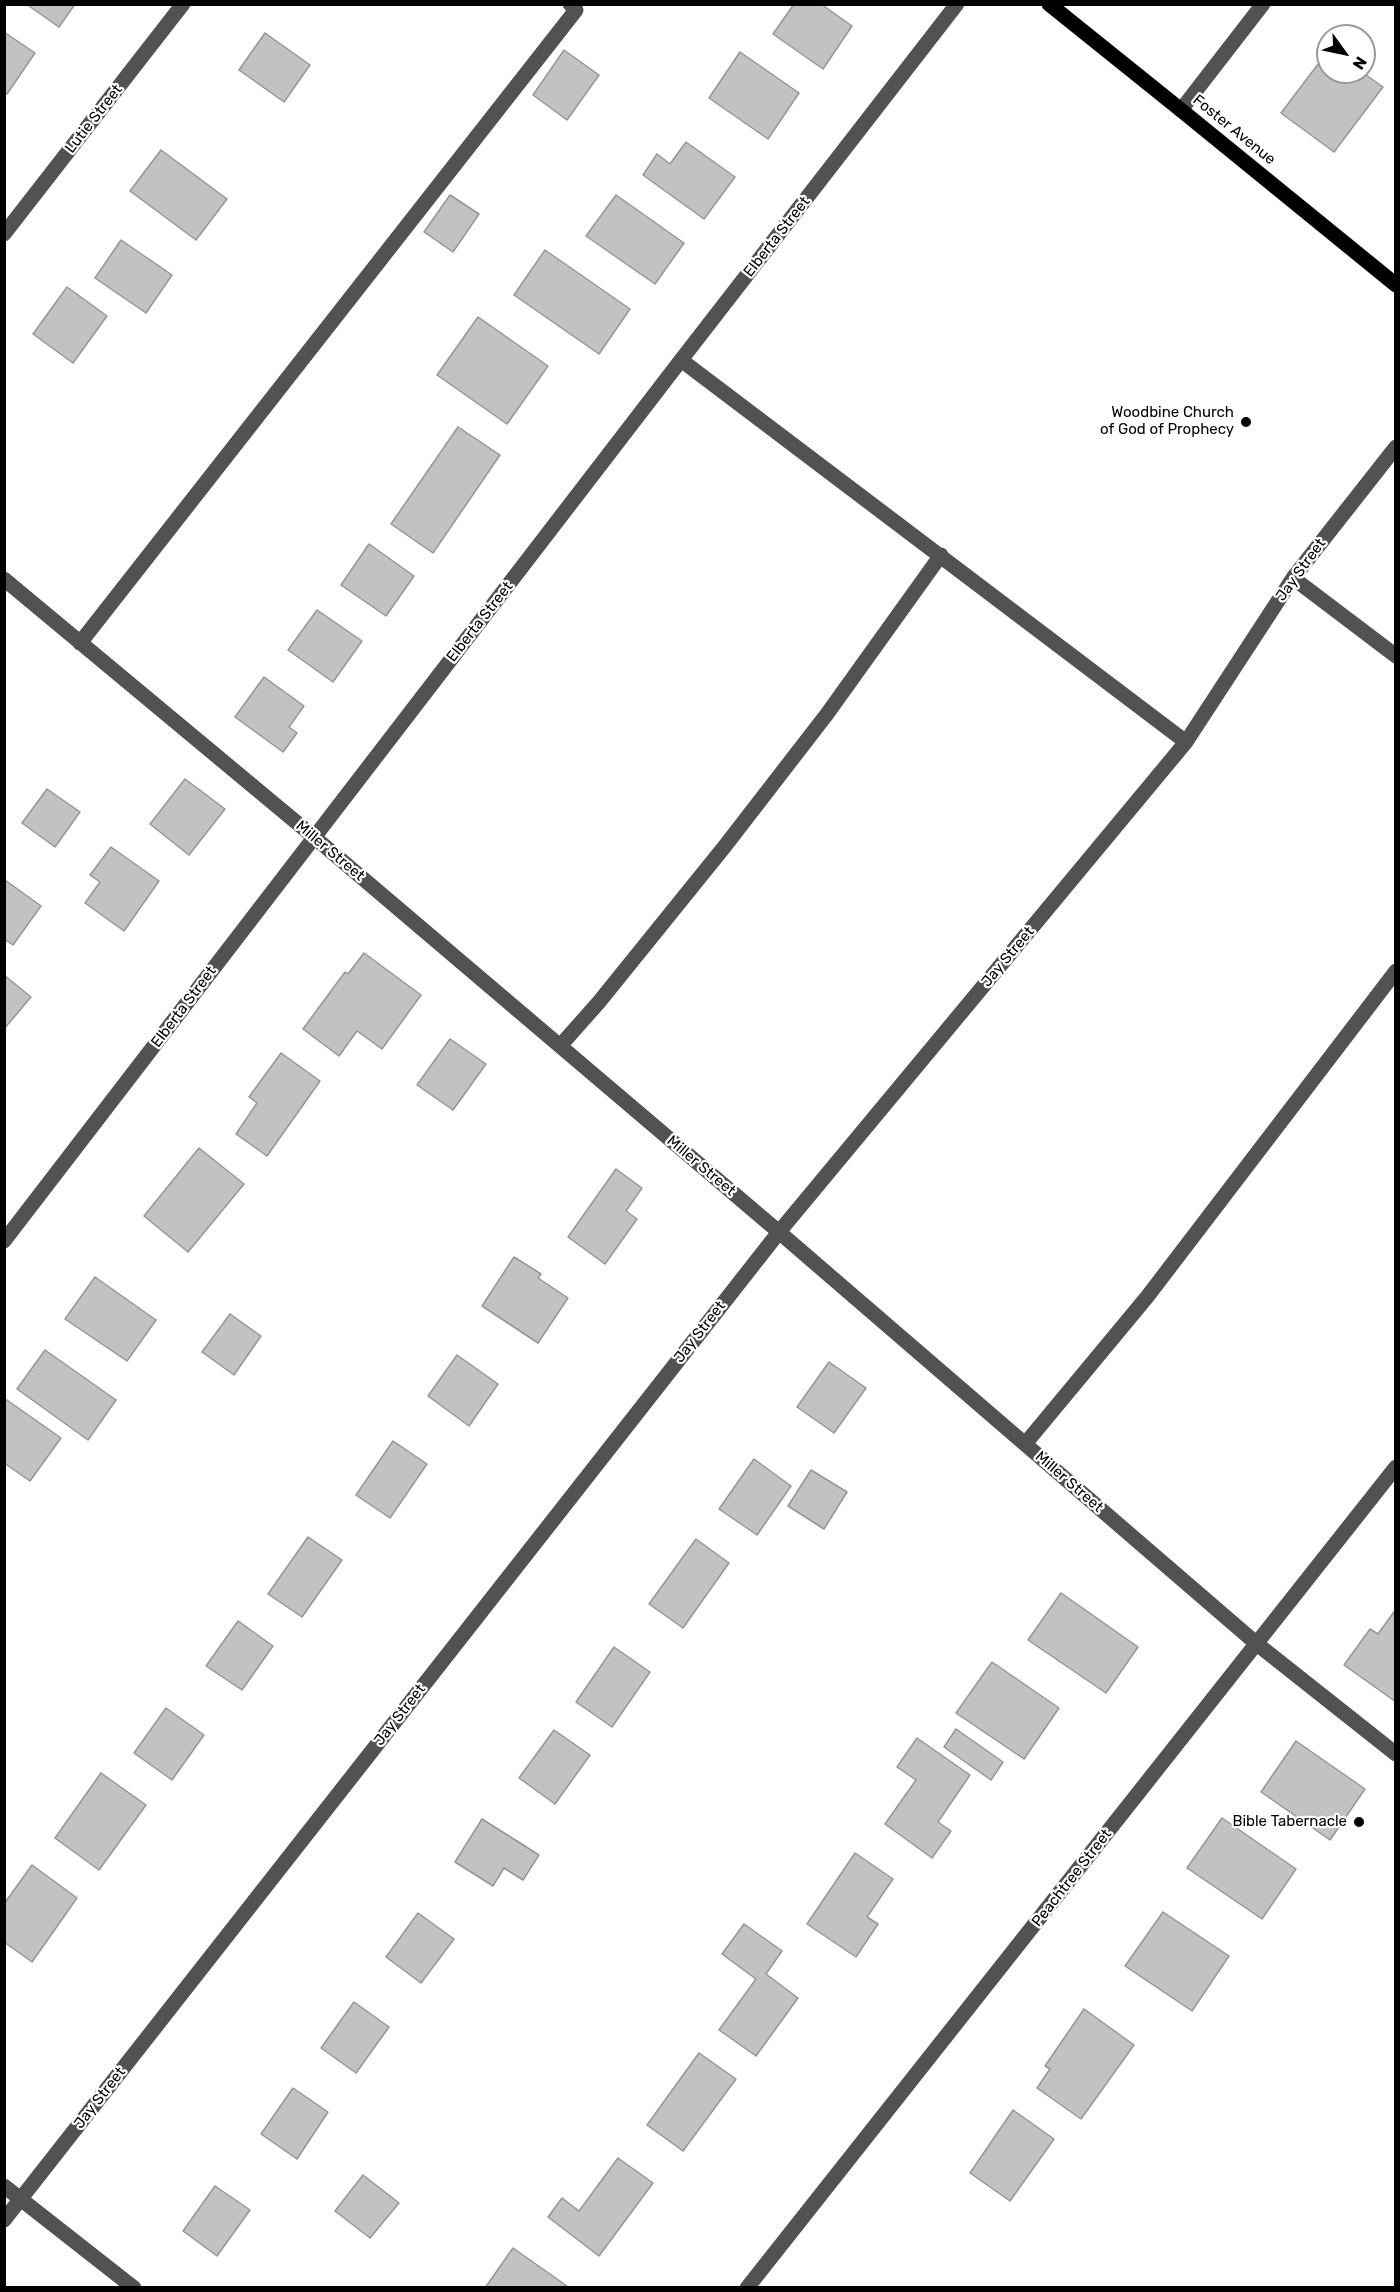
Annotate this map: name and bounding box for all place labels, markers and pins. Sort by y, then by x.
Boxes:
place label: Woodbine Church of God of Prophecy [1100,404,1234,439]
marker: Woodbine Church of God of Prophecy [1239,415,1253,429]
place label: Bible Tabernacle [1232,1813,1347,1831]
marker: Bible Tabernacle [1352,1815,1366,1829]

